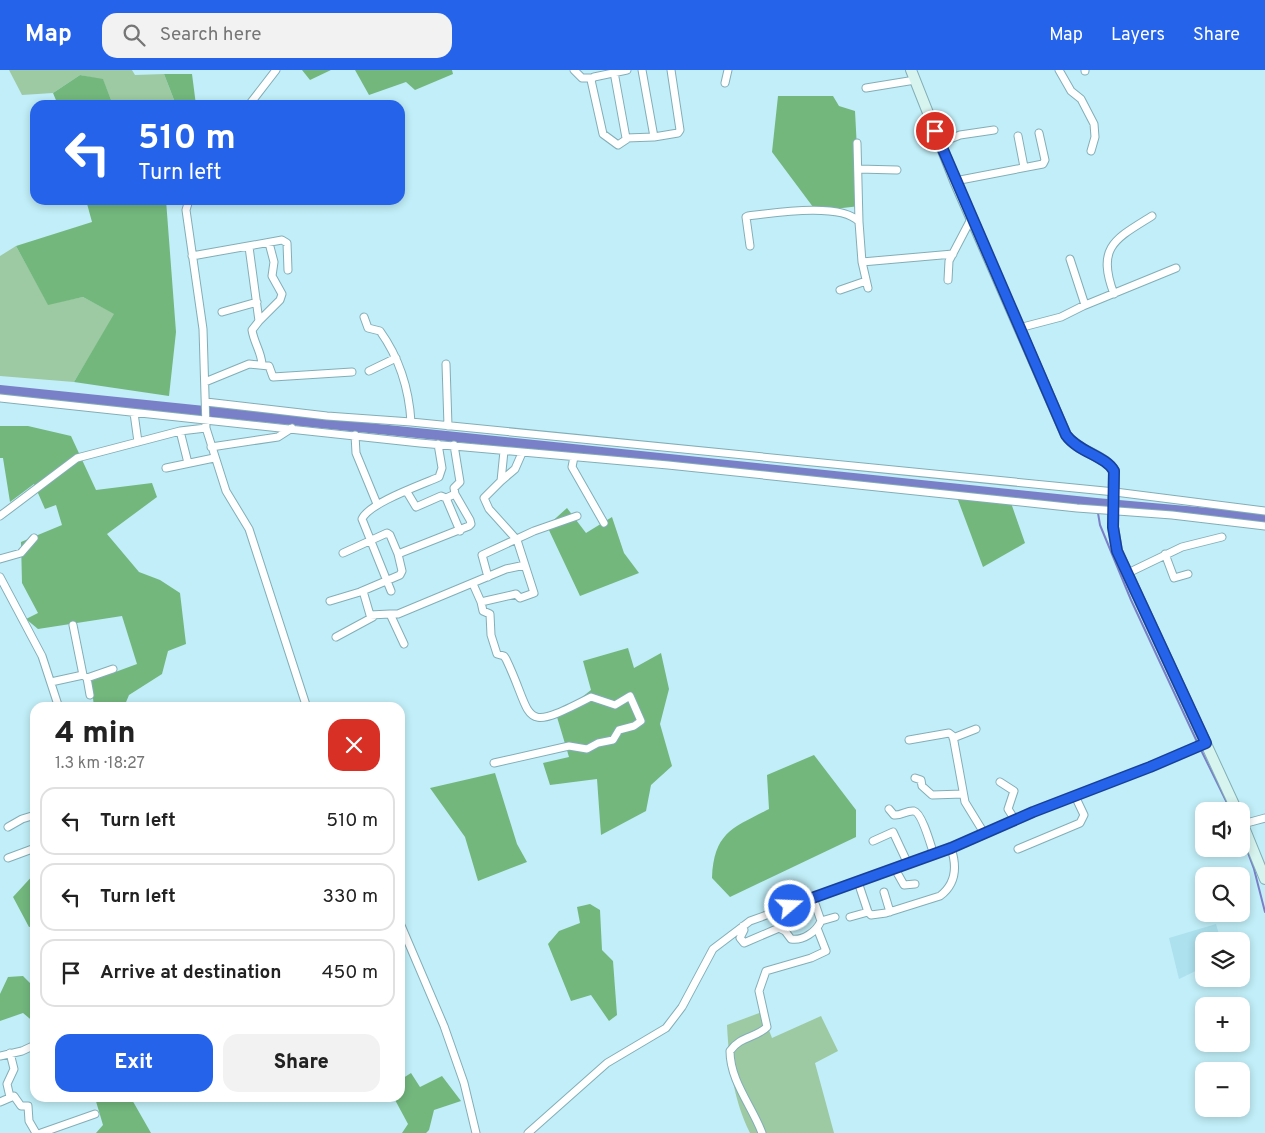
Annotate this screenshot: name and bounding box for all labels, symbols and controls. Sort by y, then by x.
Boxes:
search box [102,13,452,58]
text: Map [25,20,72,50]
icon: search [120,21,148,49]
text: Search here [160,23,261,47]
text: Map [1049,24,1083,47]
text: Layers [1111,24,1165,47]
text: Share [1193,24,1240,47]
pin [914,110,956,152]
text: 510 m [138,117,236,161]
icon: arrive [921,117,949,145]
icon: left [55,120,120,185]
text: Turn left [138,160,221,187]
text: 4 min [55,716,136,753]
button: close [328,719,380,771]
text: 1.3 km · 18:27 [55,754,145,774]
map controls [1195,802,1250,1117]
button: sound [1195,802,1250,857]
icon: left [57,807,85,835]
text: Turn left [100,809,176,833]
text: 510 m [326,809,378,833]
button: search [1195,867,1250,922]
position arrow [763,879,815,931]
icon: left [57,883,85,911]
text: Turn left [100,885,176,909]
text: 330 m [323,885,378,909]
button: layers [1195,932,1250,987]
icon: arrive [57,959,85,987]
text: Arrive at destination [100,961,281,985]
text: 450 m [322,961,378,985]
button: + [1195,997,1250,1052]
button: Exit [55,1034,213,1092]
button: Share [223,1034,380,1092]
button: − [1195,1062,1250,1117]

